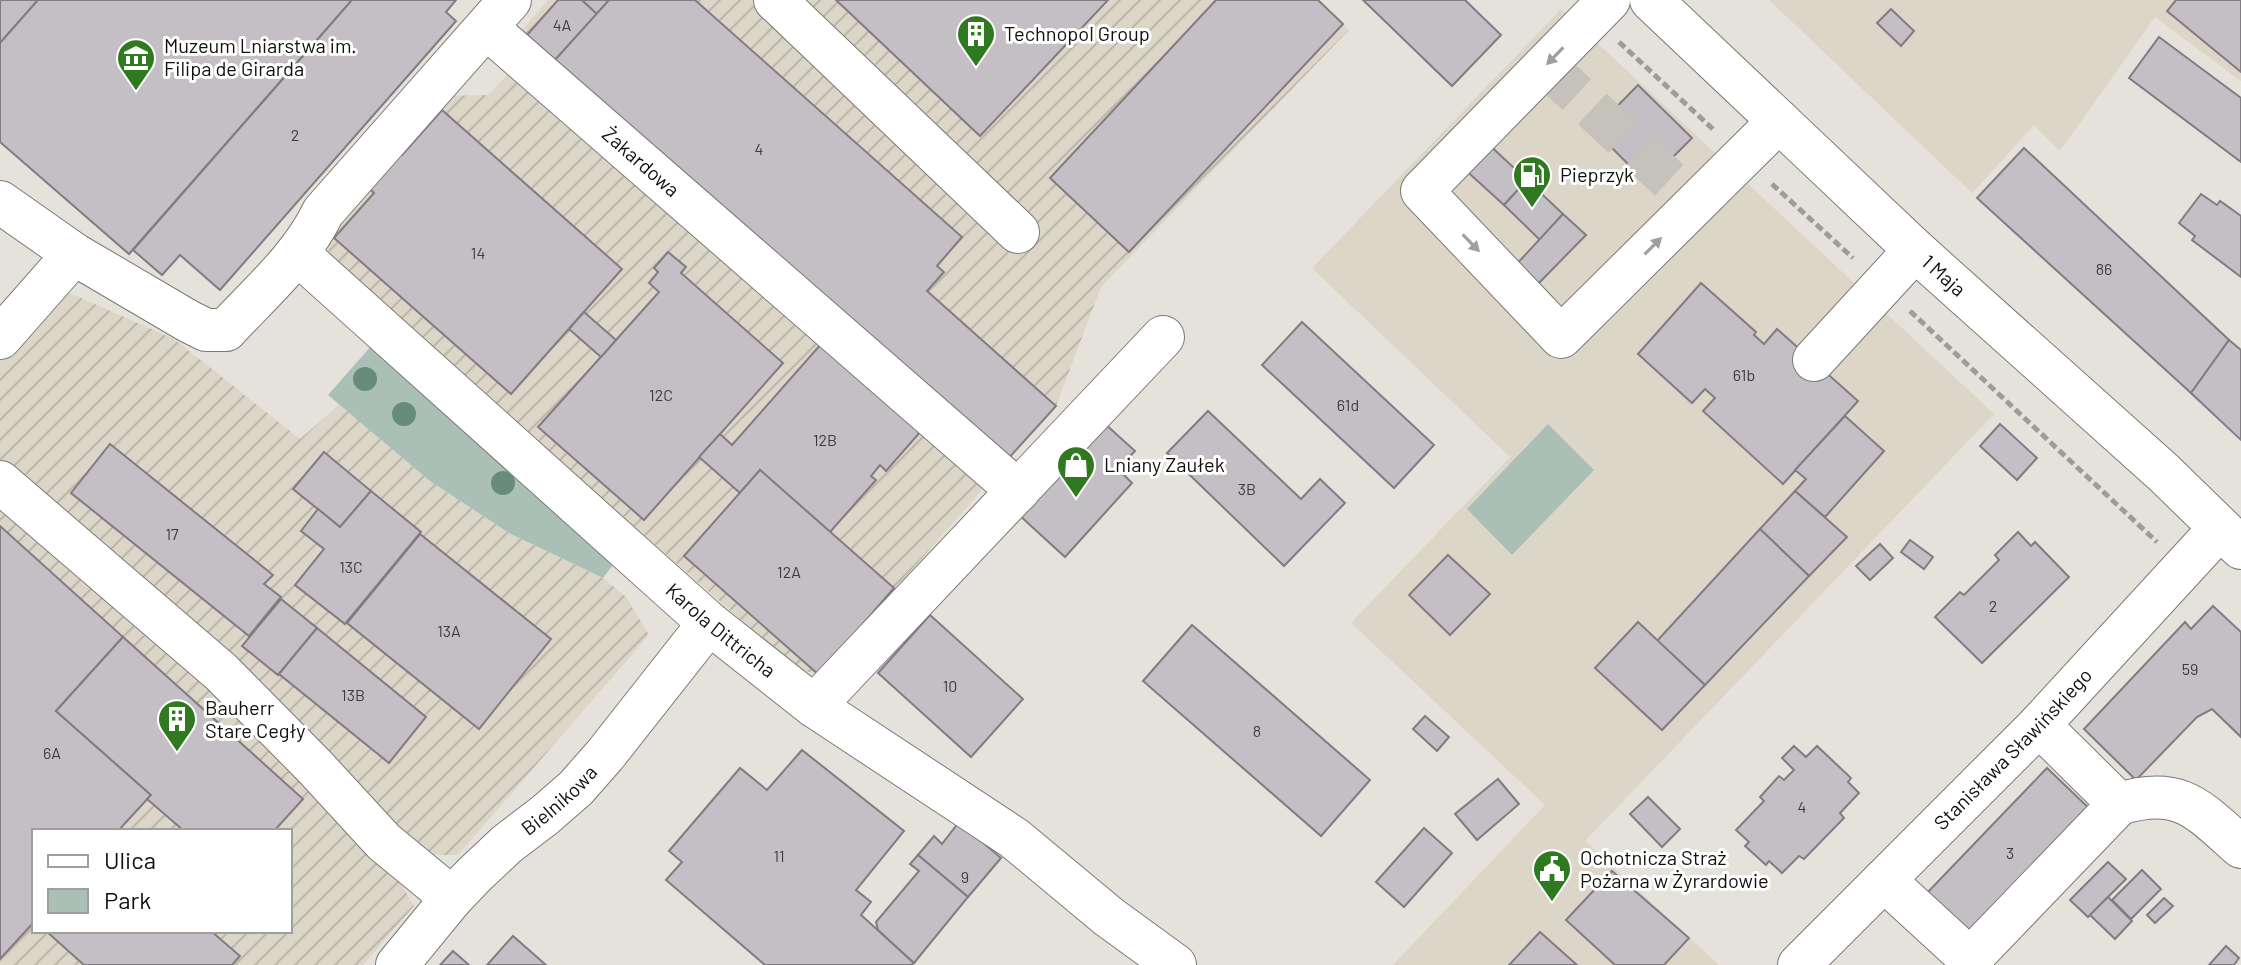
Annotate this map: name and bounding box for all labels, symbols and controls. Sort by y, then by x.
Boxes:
building icon: Technopol Group [955,13,997,68]
house number: 4A [553,15,572,34]
place label: Technopol Group [1004,21,1150,45]
place label: Muzeum Lniarstwa im. Filipa de Girarda [164,33,357,80]
museum icon: Muzeum Lniarstwa im. Filipa de Girarda [115,37,157,92]
one-way arrow [1546,46,1565,65]
street label: Żakardowa [598,121,685,201]
house number: 2 [291,125,299,144]
house number: 4 [755,139,763,158]
fuel station icon: Pieprzyk [1511,154,1553,209]
place label: Pieprzyk [1560,162,1634,186]
one-way arrow [1462,233,1480,252]
one-way arrow [1643,237,1662,255]
house number: 14 [471,243,485,262]
street label: 1 Maja [1917,249,1971,301]
house number: 86 [2096,259,2112,278]
house number: 61b [1733,365,1755,384]
house number: 12C [649,385,673,404]
house number: 61d [1337,395,1359,414]
house number: 12B [813,430,837,449]
shop icon: Lniany Zaułek [1055,444,1097,499]
place label: Lniany Zaułek [1104,452,1225,476]
house number: 3B [1238,479,1256,498]
house number: 17 [165,524,179,543]
house number: 13C [339,557,363,576]
house number: 12A [777,562,801,581]
street label: Karola Dittricha [661,577,781,682]
house number: 2 [1989,596,1997,615]
house number: 13A [437,621,461,640]
house number: 59 [2182,659,2198,678]
street label: Stanisława Sławińskiego [1928,663,2096,834]
house number: 10 [943,676,957,695]
house number: 13B [341,685,365,704]
place label: Bauherr Stare Cegły [205,695,306,742]
building icon: Bauherr Stare Cegły [156,698,198,753]
house number: 8 [1253,721,1261,740]
house number: 6A [43,743,61,762]
street label: Bielnikowa [516,760,601,840]
house number: 4 [1798,797,1806,816]
legend [32,829,292,933]
house number: 3 [2006,843,2014,862]
text: Ulica [104,845,156,874]
place label: Ochotnicza Straż Pożarna w Żyrardowie [1580,845,1769,892]
house number: 11 [773,846,785,865]
public building icon: Ochotnicza Straż Pożarna w Żyrardowie [1531,848,1573,903]
house number: 9 [961,867,969,886]
text: Park [104,885,151,914]

